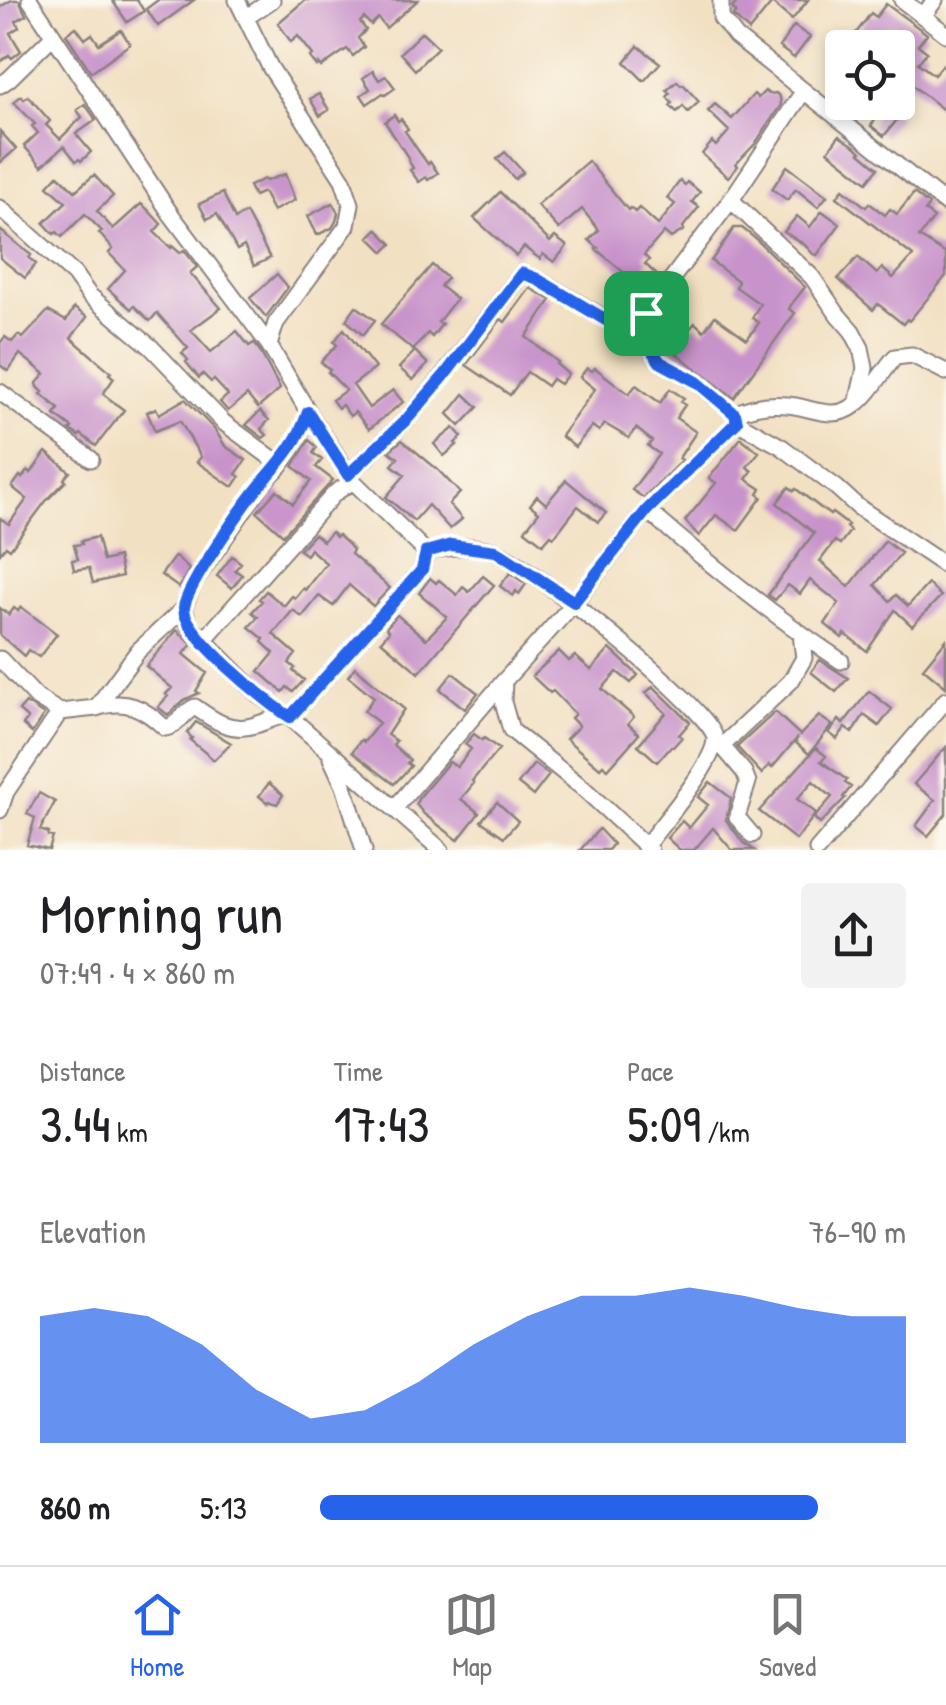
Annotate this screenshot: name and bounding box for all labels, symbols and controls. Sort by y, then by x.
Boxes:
map controls [825,30,915,120]
button: locate [825,30,915,120]
pin [604,271,689,356]
icon: arrive [619,286,674,341]
text: Morning run [40,876,283,950]
button: share [801,883,906,988]
text: 07:49 · 4 × 860 m [40,951,235,994]
text: Distance [40,1052,126,1090]
text: Time [334,1052,383,1090]
text: Pace [627,1052,674,1090]
text: 3.44 [40,1090,111,1158]
text: 17:43 [334,1090,429,1158]
text: 5:09 [627,1090,701,1158]
text: km [111,1113,148,1151]
text: /km [701,1113,750,1151]
text: Elevation [40,1210,146,1253]
text: 76–90 m [809,1210,906,1253]
text: 860 m [40,1486,110,1529]
text: 5:13 [200,1486,247,1529]
tab: Home [130,1587,185,1685]
tab: Map [444,1587,499,1685]
tab: Saved [759,1587,816,1685]

